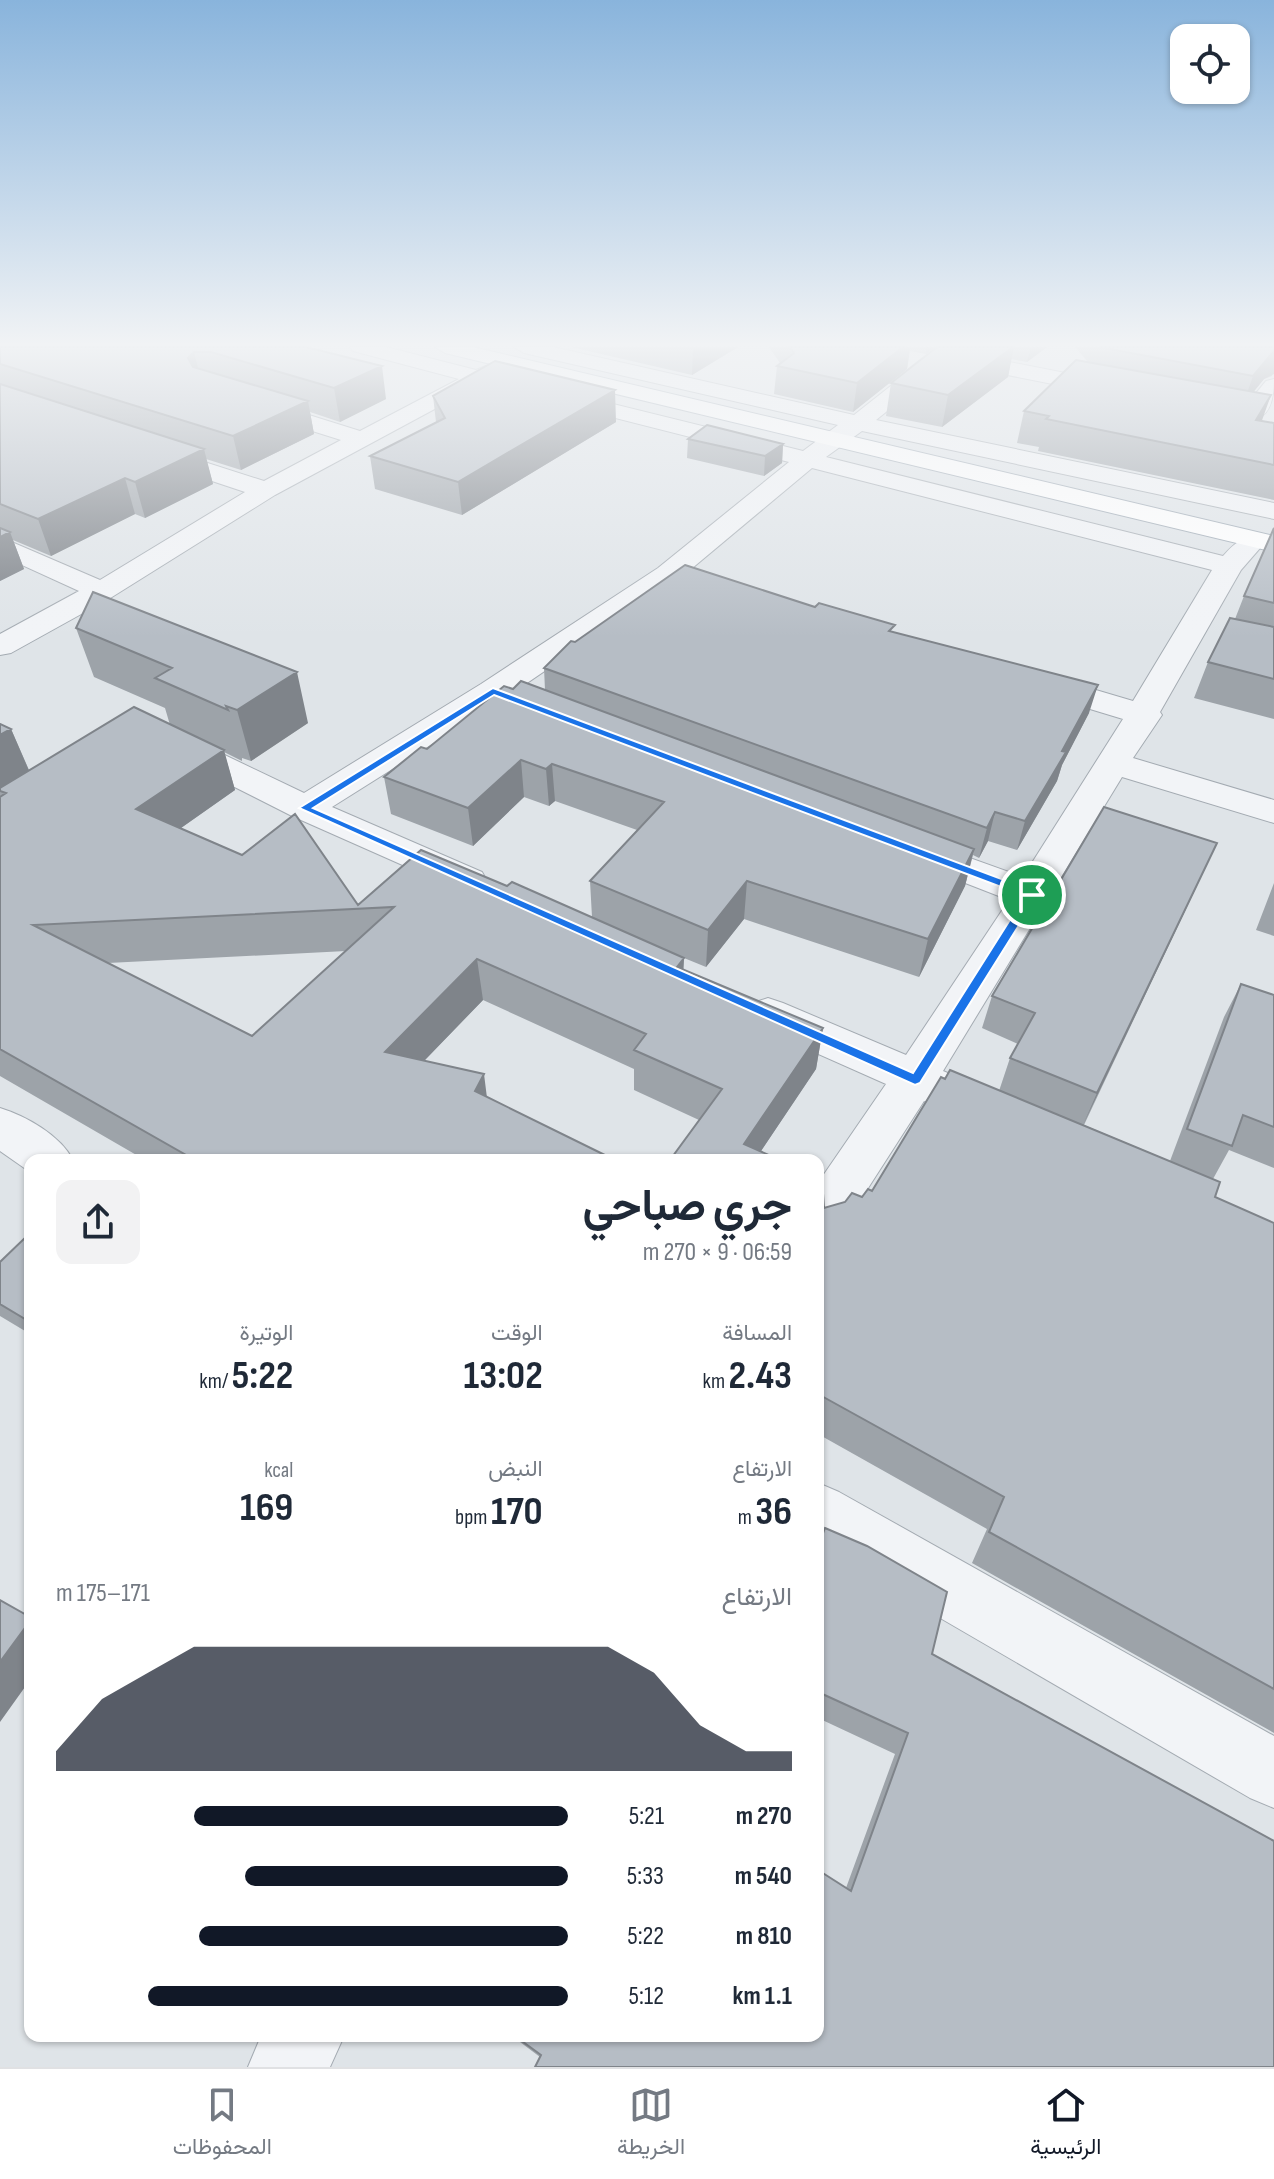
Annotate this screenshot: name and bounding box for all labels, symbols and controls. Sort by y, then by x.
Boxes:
map controls [1170,24,1250,104]
button: locate [1170,24,1250,104]
pin [998,861,1066,929]
icon: arrive [1010,873,1054,917]
button: share [56,1180,140,1264]
text: جري صباحي [583,1180,792,1233]
text: 06:59 · 9 × 270 m [643,1237,792,1268]
text: الوتيرة [240,1320,293,1347]
text: الوقت [491,1320,543,1347]
text: المسافة [722,1320,792,1347]
text: 5:22 [232,1352,293,1400]
text: 13:02 [464,1352,543,1400]
text: 2.43 [729,1352,792,1400]
text: /km [199,1368,232,1395]
text: km [703,1368,729,1395]
text: النبض [488,1456,543,1483]
text: الارتفاع [732,1456,792,1483]
text: kcal [264,1457,293,1484]
text: 169 [240,1484,293,1532]
text: 170 [491,1488,543,1536]
text: 36 [755,1488,792,1536]
text: bpm [455,1504,491,1531]
text: m [738,1504,755,1531]
text: 171–175 m [56,1578,150,1609]
text: الارتفاع [721,1582,792,1613]
text: 5:21 [629,1801,664,1832]
text: 270 m [736,1801,792,1832]
text: 5:33 [627,1861,664,1892]
text: 540 m [735,1861,792,1892]
text: 5:22 [627,1921,664,1952]
text: 810 m [736,1921,792,1952]
text: 5:12 [629,1981,664,2012]
text: 1.1 km [733,1981,792,2012]
tab: المحفوظات [173,2083,272,2166]
tab: الخريطة [617,2083,685,2166]
tab: الرئيسية [1030,2083,1101,2166]

